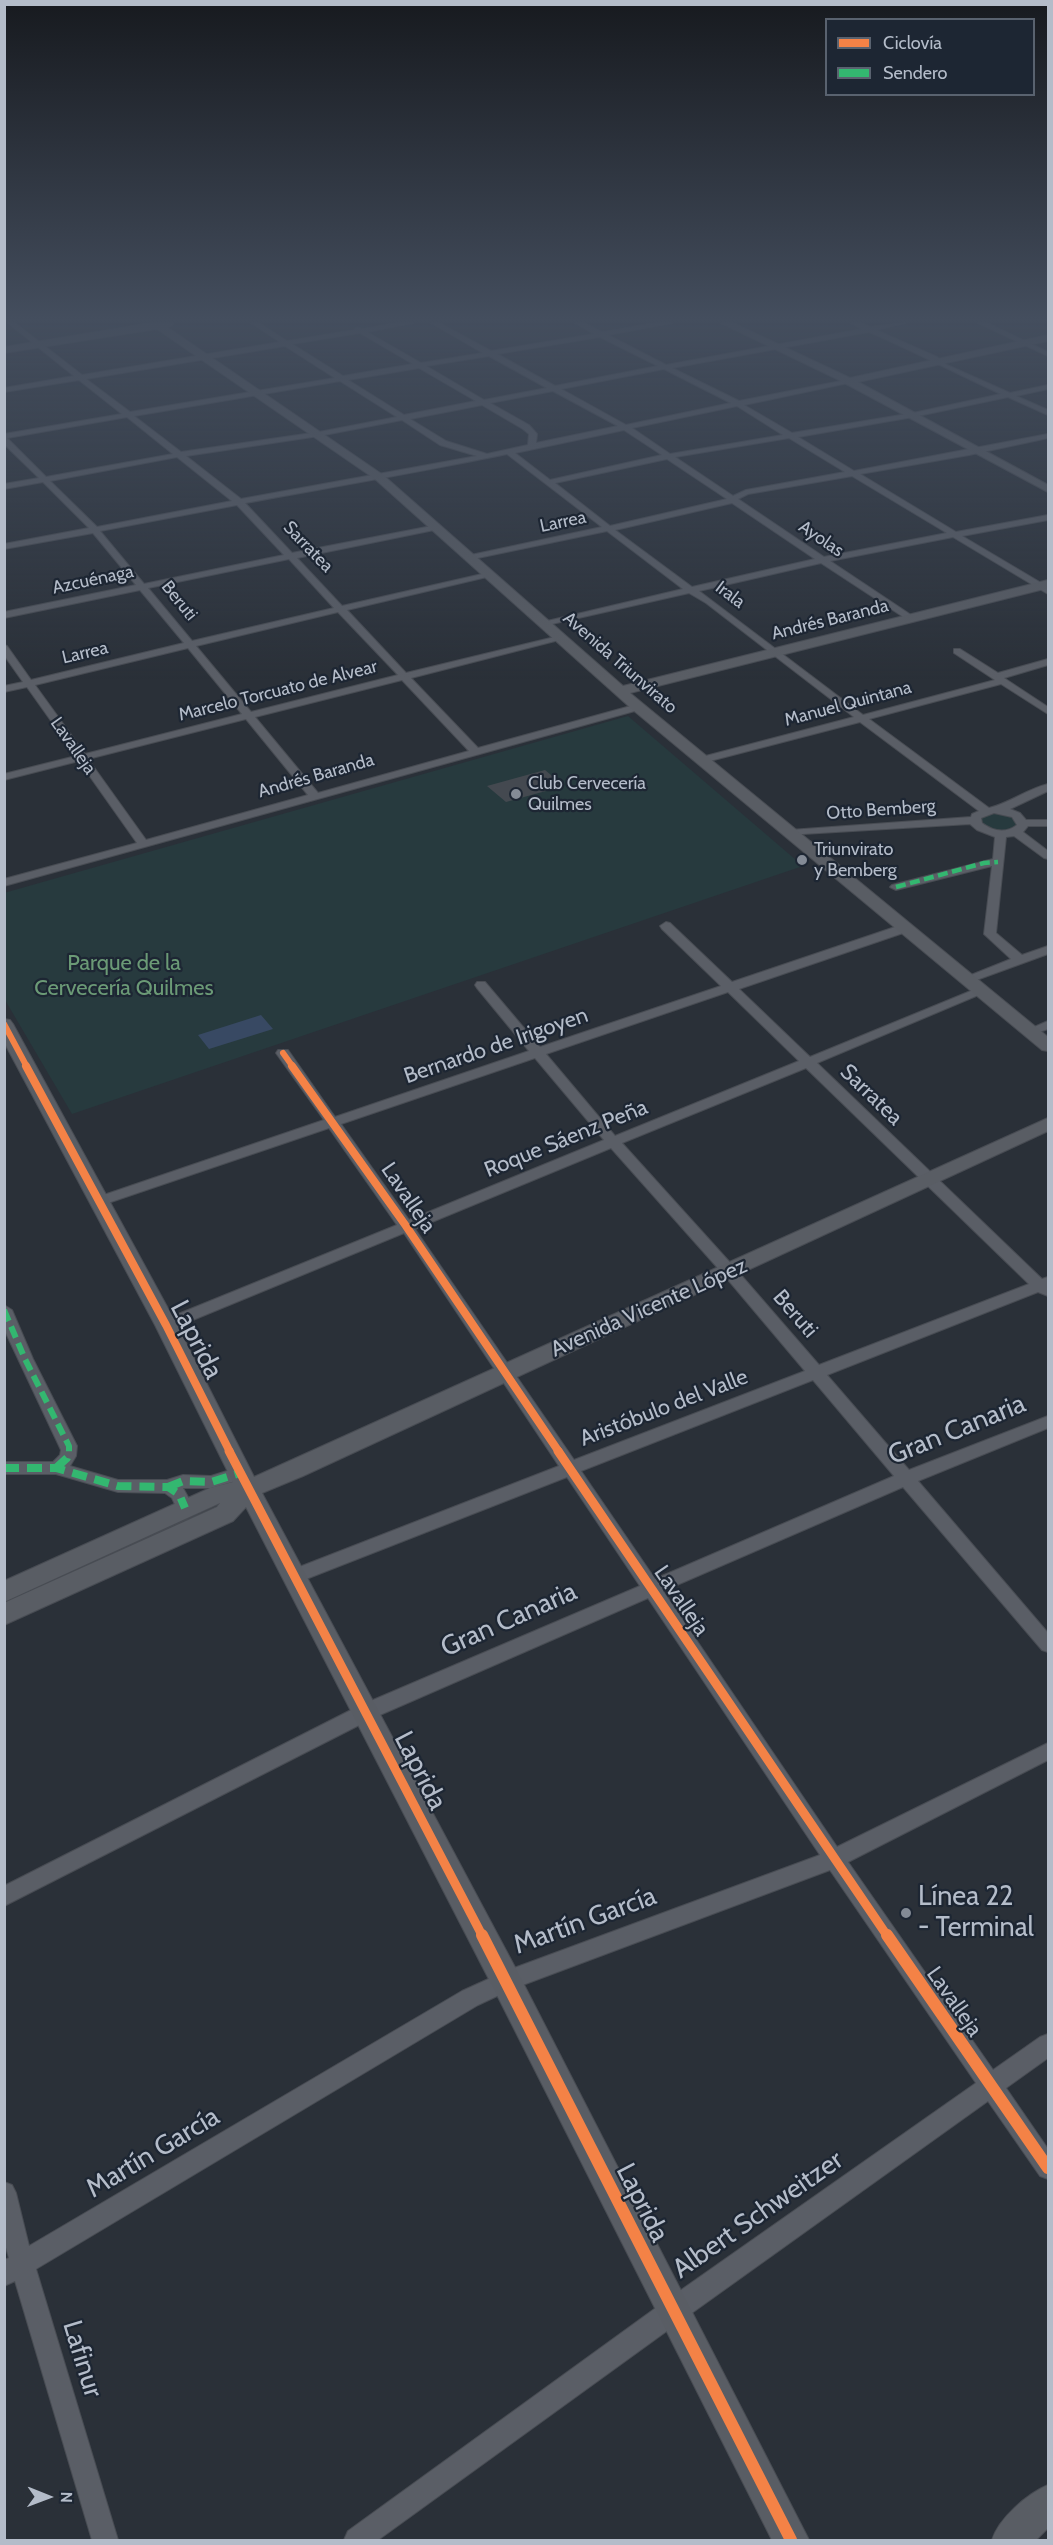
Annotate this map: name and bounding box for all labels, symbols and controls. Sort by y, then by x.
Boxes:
legend [825,18,1035,96]
text: Ciclovía [883,32,942,54]
text: Sendero [883,62,947,84]
street label: Larrea [538,507,588,537]
street label: Ayolas [794,516,848,562]
street label: Sarratea [278,517,338,577]
street label: Azcuénaga [50,561,136,599]
street label: Beruti [156,577,202,625]
street label: Irala [711,577,749,613]
street label: Andrés Baranda [769,595,891,645]
street label: Avenida Triunvirato [558,608,682,718]
street label: Larrea [60,637,110,669]
street label: Marcelo Torcuato de Alvear [176,656,380,726]
street label: Manuel Quintana [782,677,914,731]
street label: Lavalleja [46,713,100,779]
street label: Andrés Baranda [256,749,376,803]
place label: Club Cervecería Quilmes [528,773,646,816]
marker: Club Cervecería Quilmes [509,787,523,801]
street label: Otto Bemberg [826,795,936,825]
place label: Triunvirato y Bemberg [814,839,897,882]
marker: Triunvirato y Bemberg [795,853,809,867]
park label: Parque de la Cervecería Quilmes [34,951,214,1002]
street label: Bernardo de Irigoyen [401,1002,591,1090]
street label: Sarratea [834,1059,908,1131]
street label: Roque Sáenz Peña [481,1094,651,1184]
street label: Lavalleja [375,1158,441,1238]
street label: Avenida Vicente López [547,1253,751,1363]
street label: Beruti [767,1285,823,1343]
street label: Laprida [163,1295,229,1385]
street label: Aristóbulo del Valle [576,1364,752,1452]
street label: Gran Canaria [884,1388,1030,1472]
street label: Lavalleja [648,1561,714,1641]
street label: Gran Canaria [436,1576,582,1664]
street label: Laprida [387,1726,453,1816]
street label: Martín García [509,1880,661,1962]
place label: Línea 22 - Terminal [918,1881,1034,1944]
marker: Línea 22 - Terminal [899,1906,913,1920]
street label: Lavalleja [920,1962,988,2042]
street label: Martín García [81,2101,225,2205]
street label: Albert Schweitzer [667,2144,849,2286]
street label: Laprida [609,2158,675,2248]
street label: Lafinur [55,2317,109,2401]
north arrow [18,2467,78,2527]
text: N [57,2492,76,2503]

